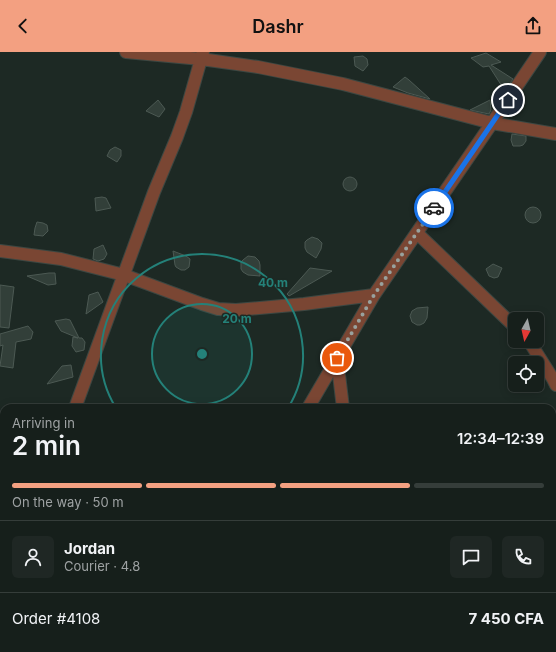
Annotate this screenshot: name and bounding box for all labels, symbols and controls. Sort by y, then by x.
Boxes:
icon: back [12,15,34,37]
icon: share [522,15,544,37]
text: Dashr [252,16,304,37]
pin [491,83,525,117]
icon: home [497,89,519,111]
courier [414,188,454,228]
icon: car [423,197,445,219]
text: 40 m [258,275,288,290]
text: 20 m [222,311,252,326]
north arrow [508,312,544,348]
map controls [508,312,544,392]
pin [320,341,354,375]
centre of rings [195,347,209,361]
icon: bag [326,347,348,369]
button: locate [508,356,544,392]
text: Arriving in [12,415,75,431]
text: 12:34–12:39 [457,429,544,448]
text: 2 min [12,430,81,461]
text: On the way · 50 m [12,494,124,510]
button: person [12,536,54,578]
button: chat [450,536,492,578]
button: phone [502,536,544,578]
text: Jordan [64,539,115,558]
text: Courier · 4.8 [64,558,140,574]
text: Order #4108 [12,609,100,628]
text: 7 450 CFA [469,609,544,628]

